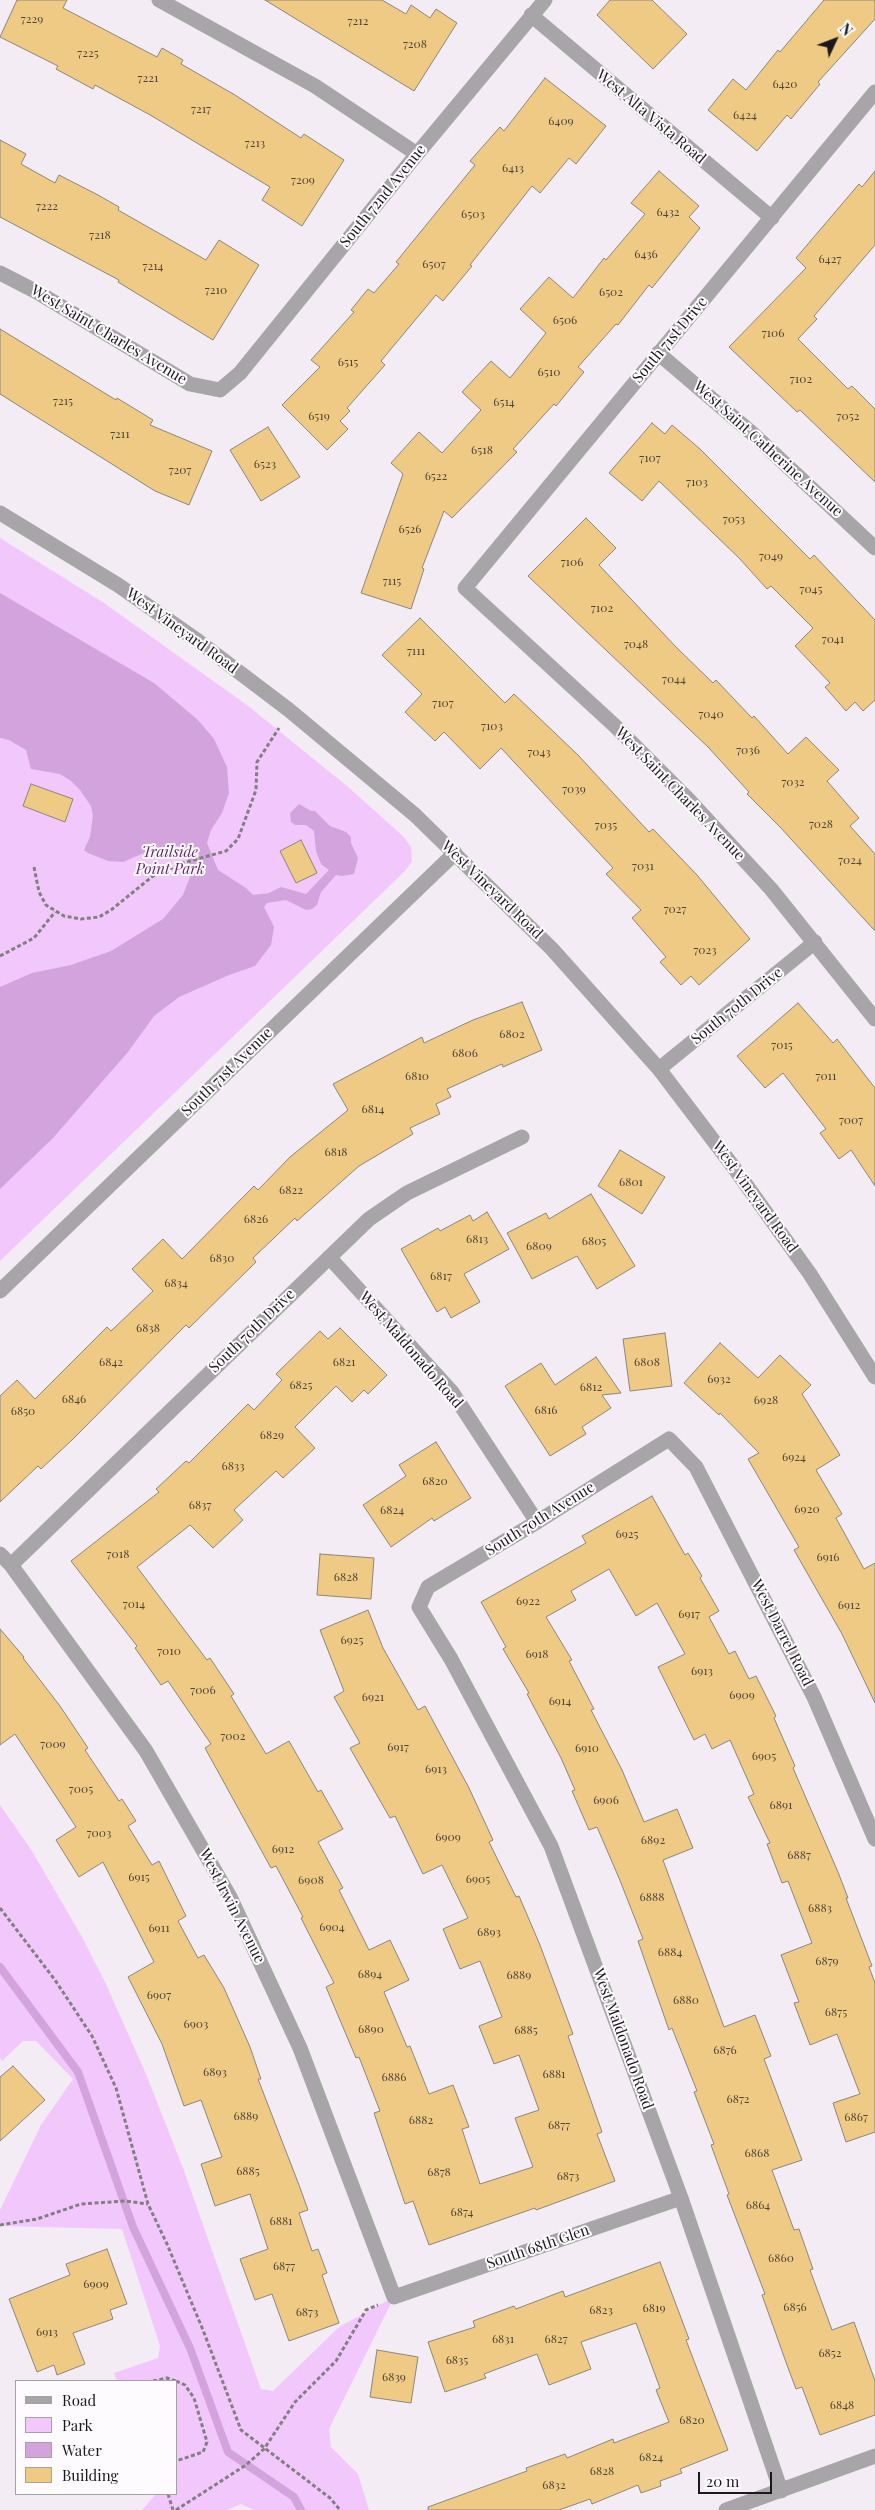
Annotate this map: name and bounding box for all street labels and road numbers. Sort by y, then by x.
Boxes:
street label: West Alta Vista Road [593,66,709,168]
street label: South 72nd Avenue [336,141,430,251]
street label: West Saint Charles Avenue [28,281,190,389]
street label: South 71st Drive [629,293,711,387]
street label: West Saint Catherine Avenue [690,377,846,521]
street label: West Vineyard Road [123,584,241,678]
street label: West Saint Charles Avenue [612,724,748,864]
street label: West Vineyard Road [438,837,546,943]
street label: South 70th Drive [688,964,786,1048]
street label: South 71st Avenue [178,1024,276,1120]
street label: West Vineyard Road [708,1138,802,1256]
street label: South 70th Drive [205,1285,299,1377]
street label: West Maldonado Road [355,1288,467,1412]
street label: South 70th Avenue [482,1478,598,1560]
street label: West Darrel Road [747,1577,817,1689]
street label: West Irwin Avenue [195,1846,269,1966]
street label: West Maldonado Road [589,1966,657,2112]
street label: South 68th Glen [484,2221,592,2273]

